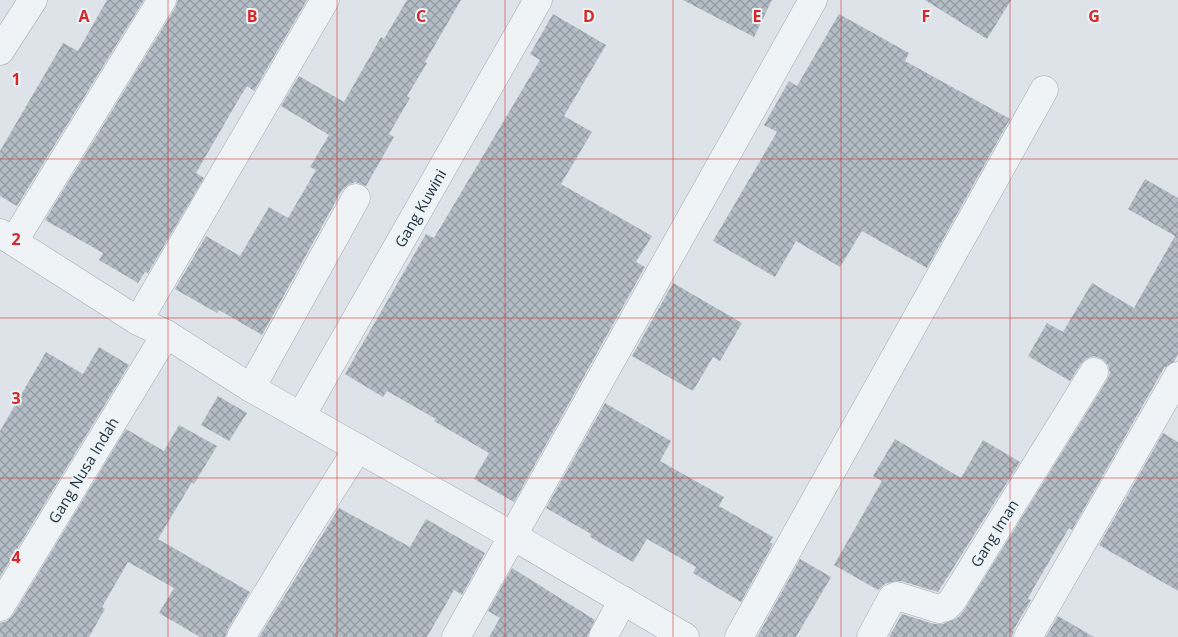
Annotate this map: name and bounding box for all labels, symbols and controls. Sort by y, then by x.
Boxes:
text: A [78,5,90,27]
text: B [247,5,257,27]
text: C [416,5,426,27]
text: D [583,5,595,27]
text: E [753,5,762,27]
text: F [922,5,930,27]
text: G [1088,5,1100,27]
text: 1 [11,68,21,90]
street label: Gang Kuwini [390,165,450,251]
text: 2 [11,228,21,250]
text: 3 [11,387,21,409]
street label: Gang Nusa Indah [43,413,123,527]
street label: Gang Iman [965,495,1023,571]
text: 4 [11,546,21,568]

